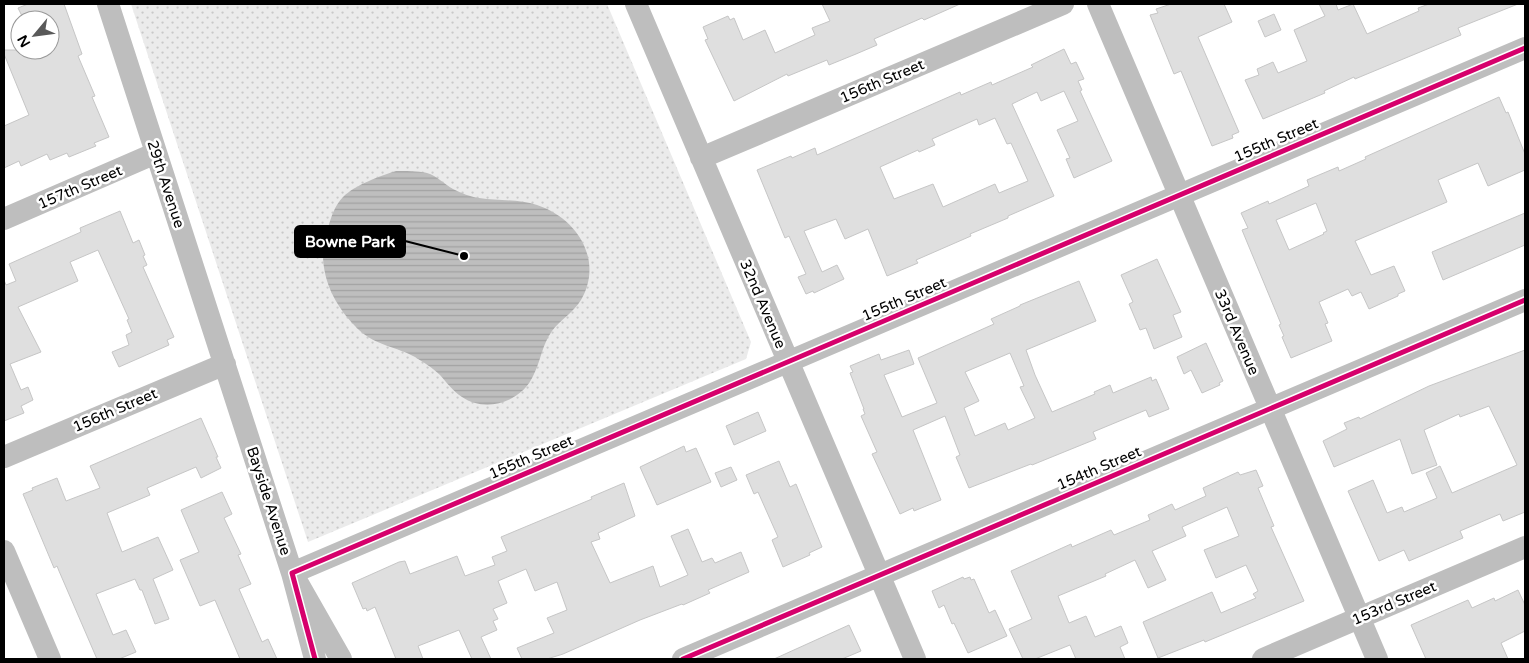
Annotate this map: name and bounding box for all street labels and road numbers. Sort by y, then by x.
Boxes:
street label: 156th Street [837,55,927,107]
street label: 155th Street [1231,114,1321,166]
street label: 29th Avenue [143,138,189,230]
street label: 157th Street [35,161,125,213]
street label: 32nd Avenue [736,257,790,351]
street label: 155th Street [859,273,949,325]
street label: 33rd Avenue [1211,286,1263,378]
street label: 156th Street [70,384,160,436]
street label: 155th Street [486,431,576,483]
street label: 154th Street [1054,442,1144,494]
street label: Bayside Avenue [243,444,295,558]
street label: 153rd Street [1349,577,1439,629]

